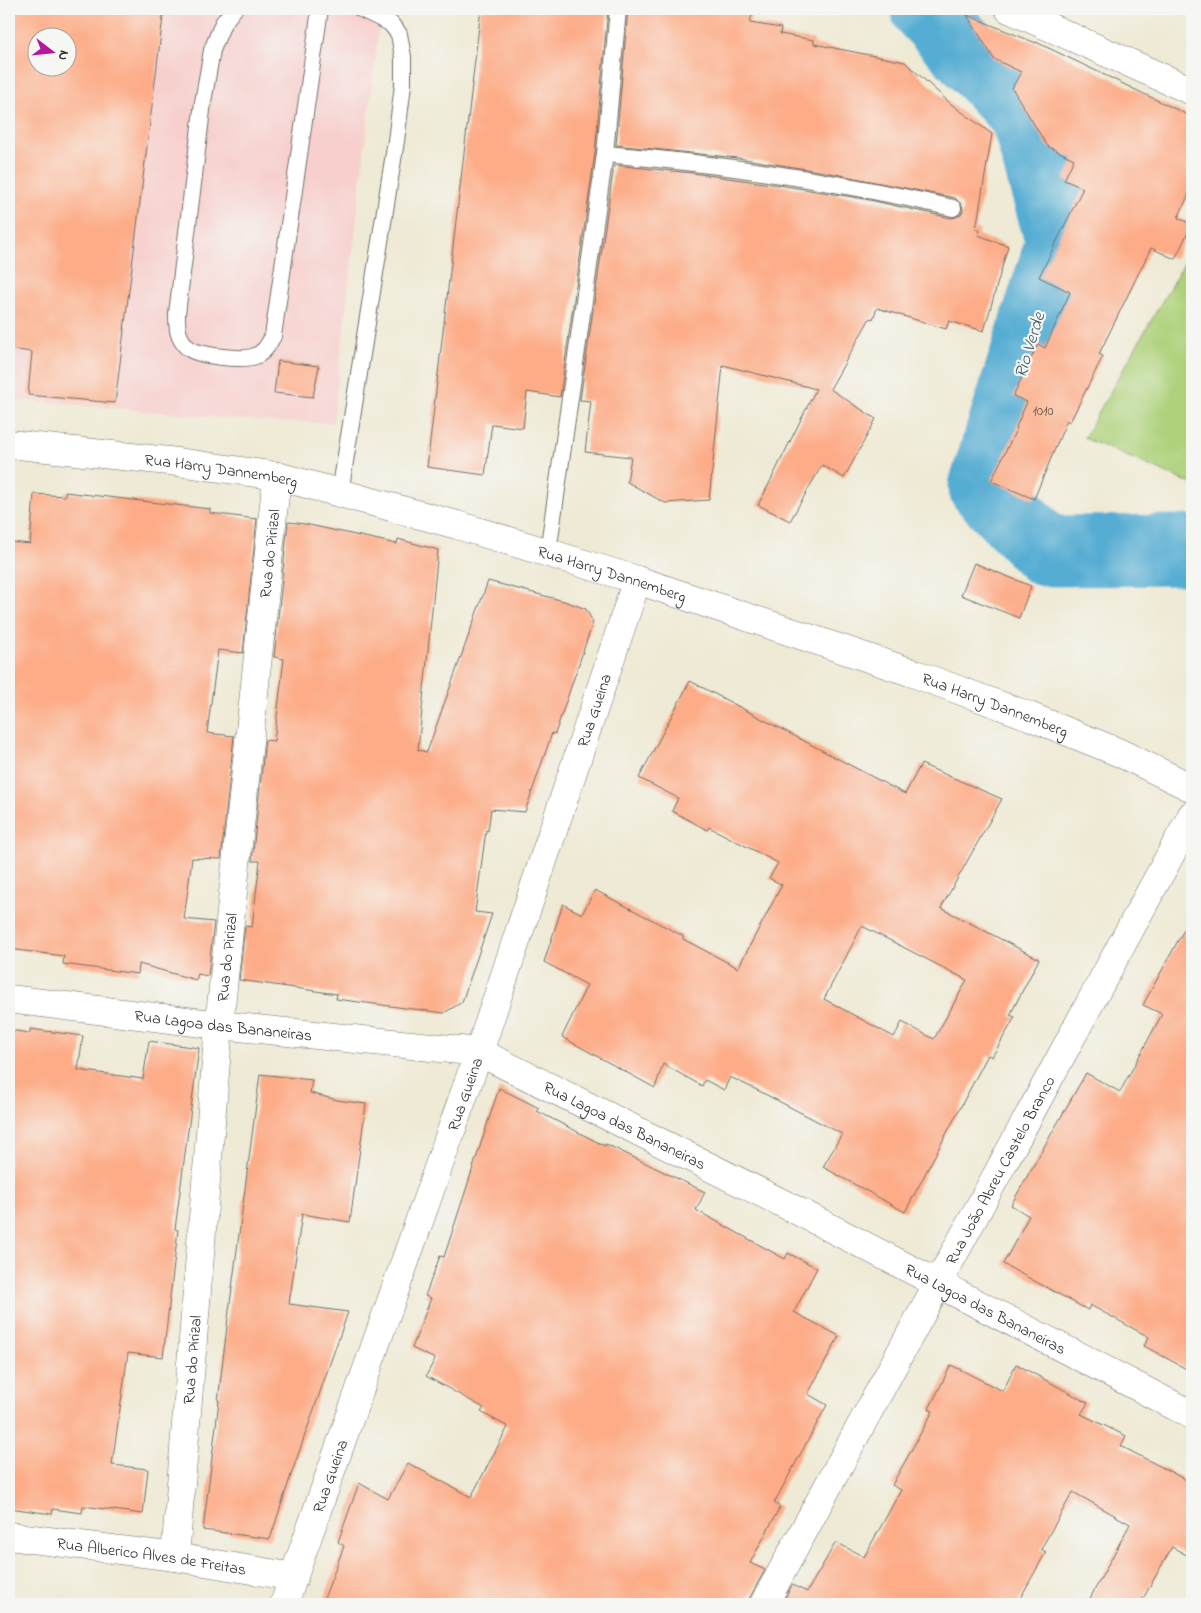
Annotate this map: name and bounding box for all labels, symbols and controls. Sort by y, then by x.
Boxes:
north arrow [28,28,78,78]
text: N [52,48,74,63]
water label: Rio Verde [1009,309,1053,382]
house number: 1010 [1033,401,1054,422]
street label: Rua Harry Dannemberg [143,449,300,495]
street label: Rua do Pirizal [254,508,287,599]
street label: Rua Harry Dannemberg [534,540,689,610]
street label: Rua Harry Dannemberg [918,667,1072,745]
street label: Rua Gueina [572,671,619,751]
street label: Rua do Pirizal [212,912,245,1003]
street label: Rua Lagoa das Bananeiras [133,1005,313,1049]
street label: Rua Gueina [442,1055,490,1135]
street label: Rua João Abreu Castelo Branco [940,1072,1062,1269]
street label: Rua Lagoa das Bananeiras [539,1076,709,1177]
street label: Rua Lagoa das Bananeiras [900,1258,1070,1362]
street label: Rua do Pirizal [178,1314,209,1405]
street label: Rua Gueina [307,1436,355,1516]
street label: Rua Alberico Alves de Freitas [55,1532,248,1583]

